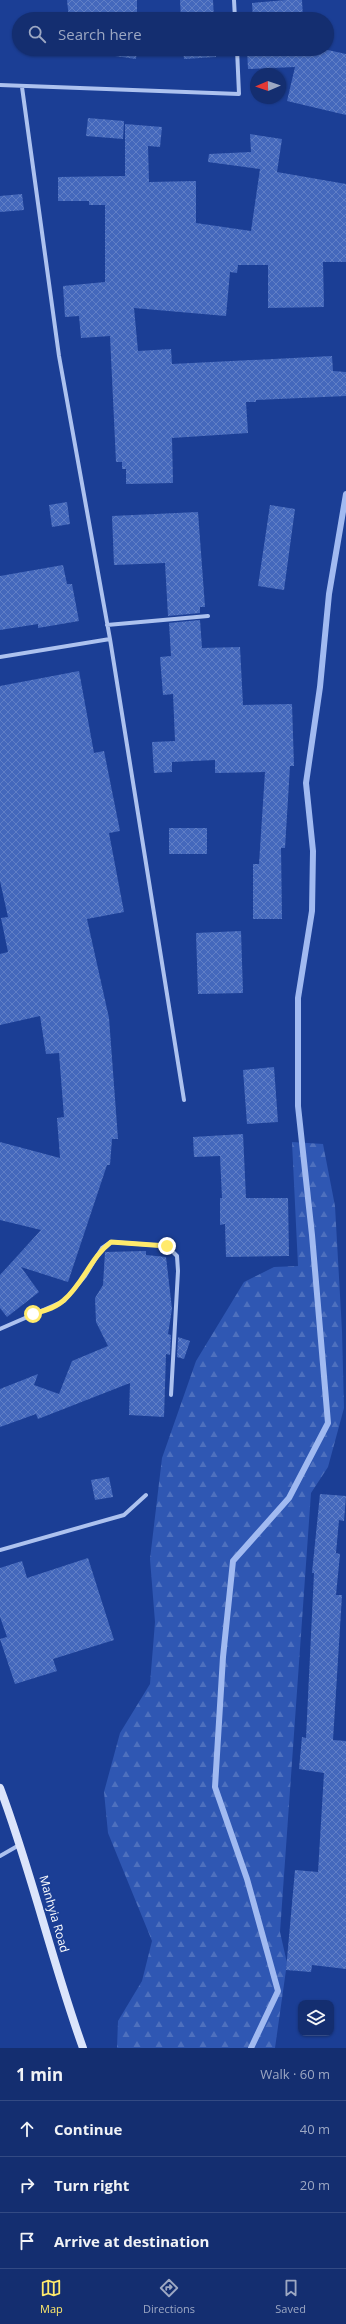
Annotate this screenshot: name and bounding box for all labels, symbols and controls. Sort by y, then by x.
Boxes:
search box [12,12,334,56]
icon: search [26,23,48,45]
text: Search here [58,24,142,44]
north arrow [250,68,286,104]
route end [158,1237,176,1255]
route start [24,1305,42,1323]
street label: Manhyia Road [35,1873,74,1954]
map controls [298,2000,334,2036]
button: layers [298,2000,334,2036]
text: 1 min [16,2063,63,2086]
text: Walk · 60 m [260,2065,330,2083]
icon: ahead [16,2118,38,2140]
text: Continue [54,2119,122,2139]
text: 40 m [300,2120,330,2138]
icon: right [16,2174,38,2196]
text: Turn right [54,2175,129,2195]
text: 20 m [300,2176,330,2194]
icon: arrive [16,2230,38,2252]
text: Arrive at destination [54,2231,209,2251]
tab: Map [40,2277,63,2316]
tab: Directions [143,2277,195,2316]
tab: Saved [275,2277,306,2316]

